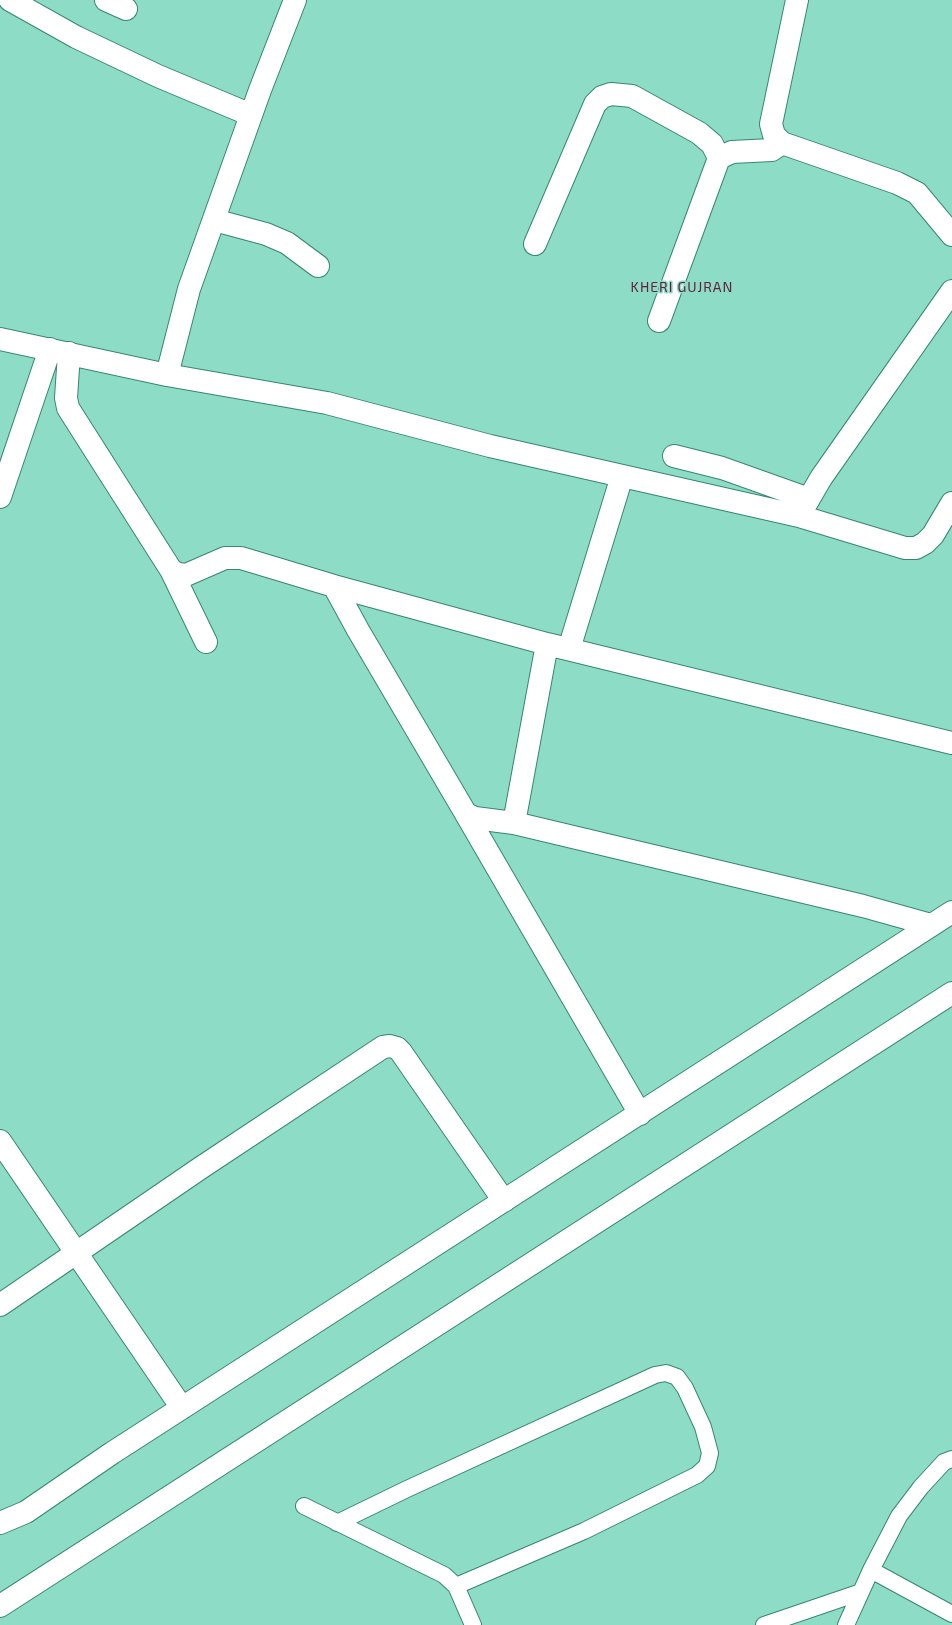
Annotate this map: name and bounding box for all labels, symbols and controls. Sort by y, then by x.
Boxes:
district label: KHERI GUJRAN [631,279,733,295]

